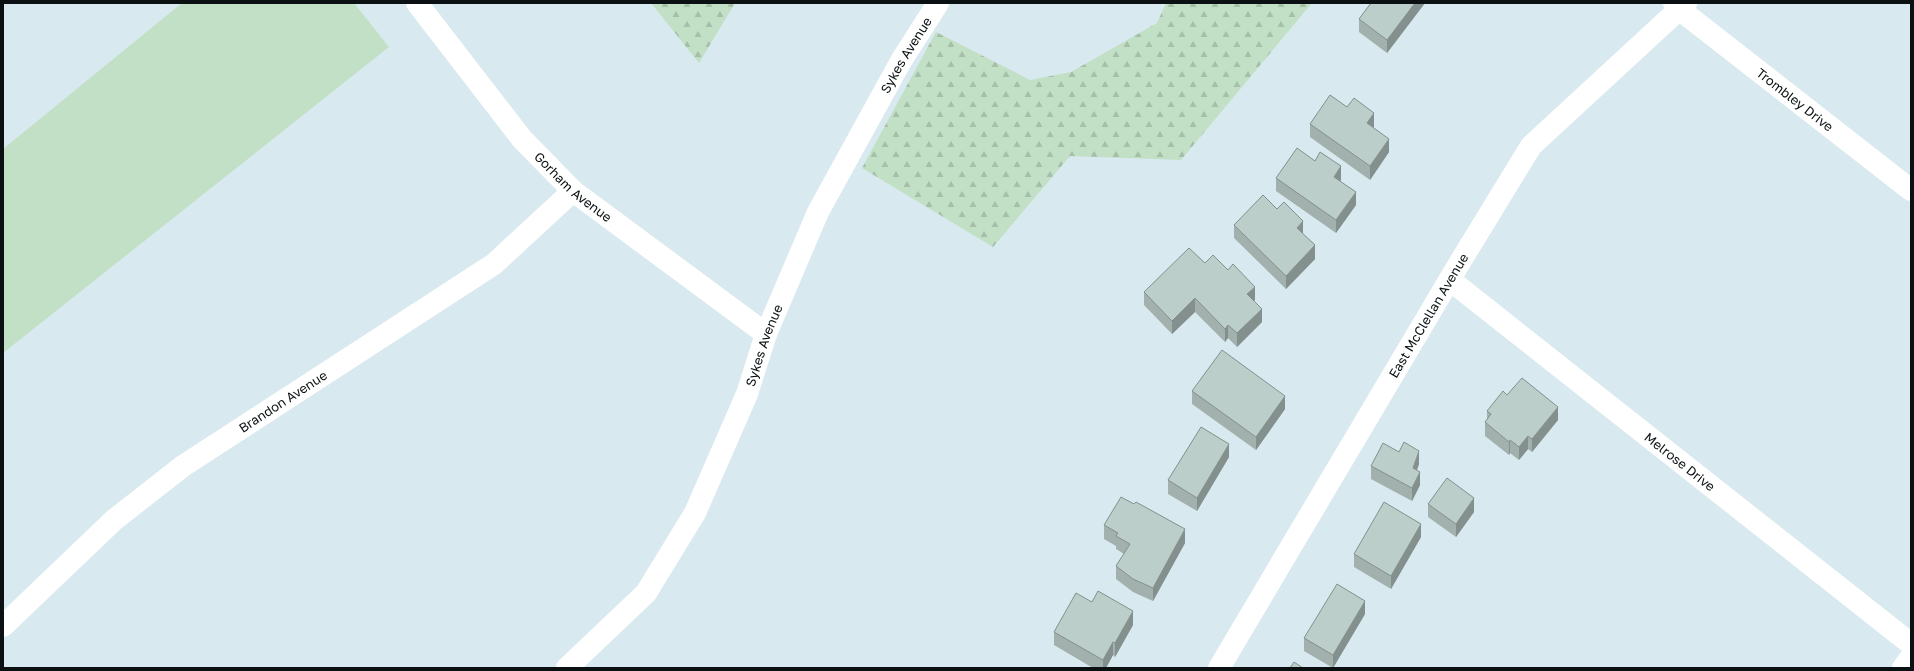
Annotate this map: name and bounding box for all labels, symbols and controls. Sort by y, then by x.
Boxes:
street label: Sykes Avenue [877,14,935,96]
street label: Trombley Drive [1753,65,1837,135]
street label: Gorham Avenue [531,148,615,225]
street label: East McClellan Avenue [1385,250,1472,381]
street label: Sykes Avenue [742,302,786,389]
street label: Brandon Avenue [236,367,330,436]
street label: Melrose Drive [1641,429,1719,494]

